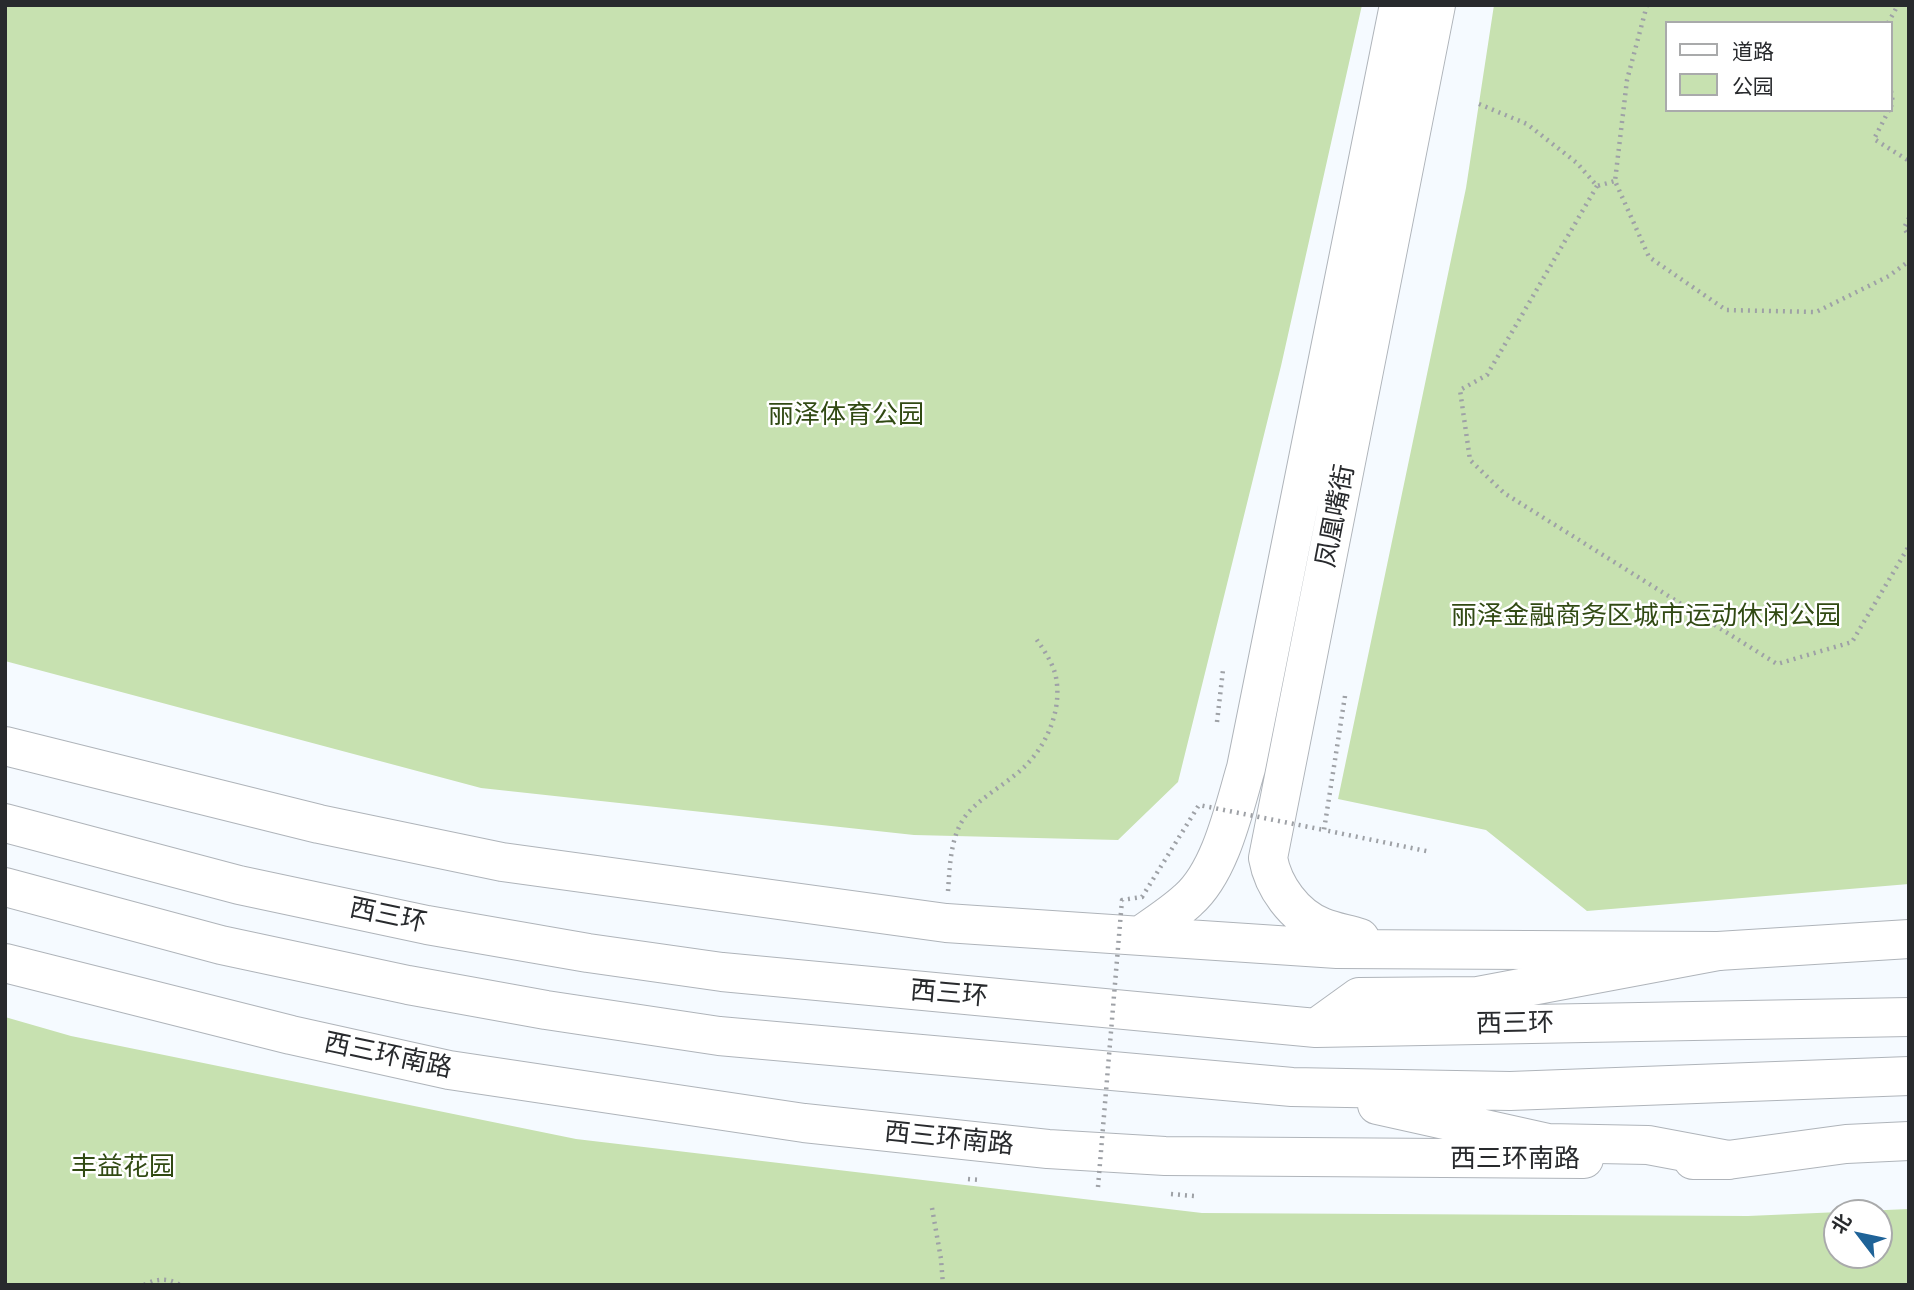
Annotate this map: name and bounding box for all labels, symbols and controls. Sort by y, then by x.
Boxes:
legend [1666,21,1893,112]
text: 道路 [1732,39,1774,64]
text: 公园 [1732,74,1774,99]
park label: 丽泽体育公园 [768,399,924,431]
street label: 凤凰嘴街 [1311,462,1361,570]
park label: 丽泽金融商务区城市运动休闲公园 [1451,600,1841,632]
street label: 西三环 [347,893,429,939]
street label: 西三环 [909,975,989,1013]
street label: 西三环 [1476,1008,1554,1040]
street label: 西三环南路 [321,1027,455,1085]
street label: 西三环南路 [883,1117,1015,1161]
street label: 西三环南路 [1450,1143,1580,1175]
park label: 丰益花园 [71,1151,175,1183]
north arrow [1823,1199,1893,1269]
text: 北 [1827,1210,1856,1238]

